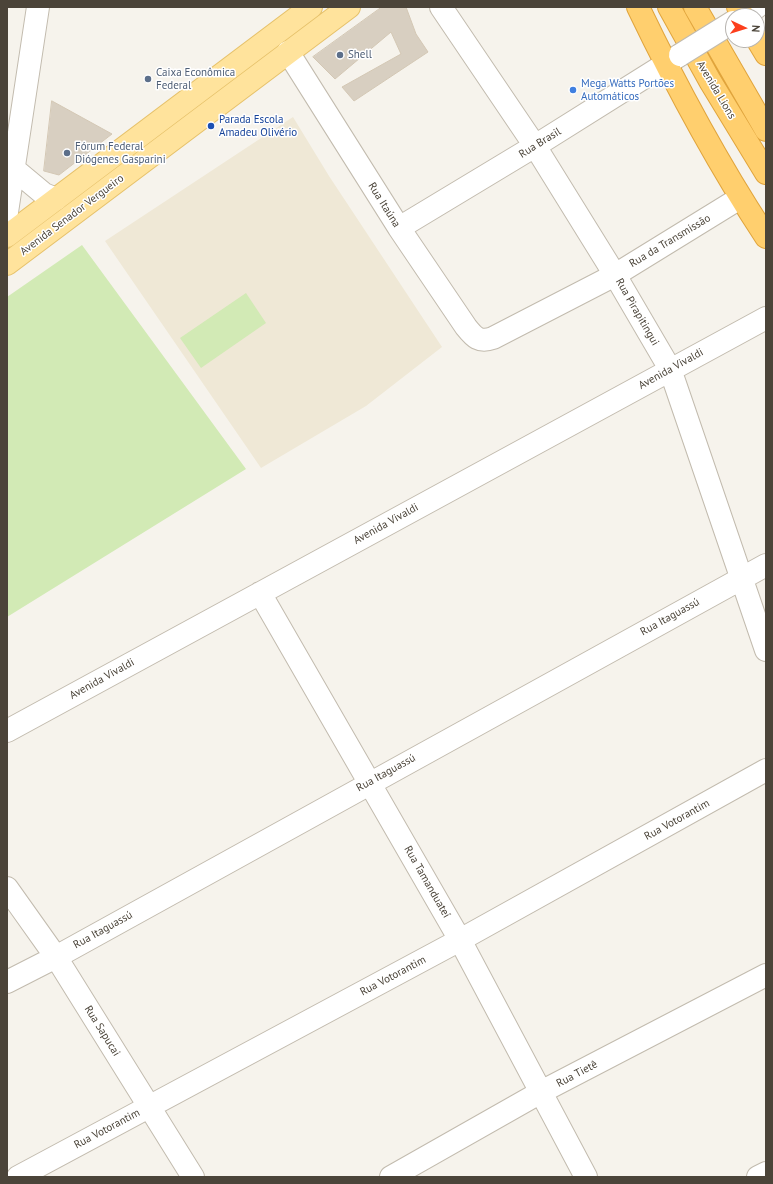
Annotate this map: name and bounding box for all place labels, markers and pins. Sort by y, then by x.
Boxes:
place label: Shell [348,48,372,62]
marker: Shell [335,50,345,60]
place label: Caixa Econômica Federal [156,66,235,92]
marker: Caixa Econômica Federal [143,74,153,84]
place label: Mega Watts Portões Automáticos [581,77,674,103]
marker: Mega Watts Portões Automáticos [568,85,578,95]
place label: Parada Escola Amadeu Olivério [219,113,297,139]
marker: Parada Escola Amadeu Olivério [206,121,216,131]
place label: Fórum Federal Diógenes Gasparini [75,140,166,166]
marker: Fórum Federal Diógenes Gasparini [62,148,72,158]

